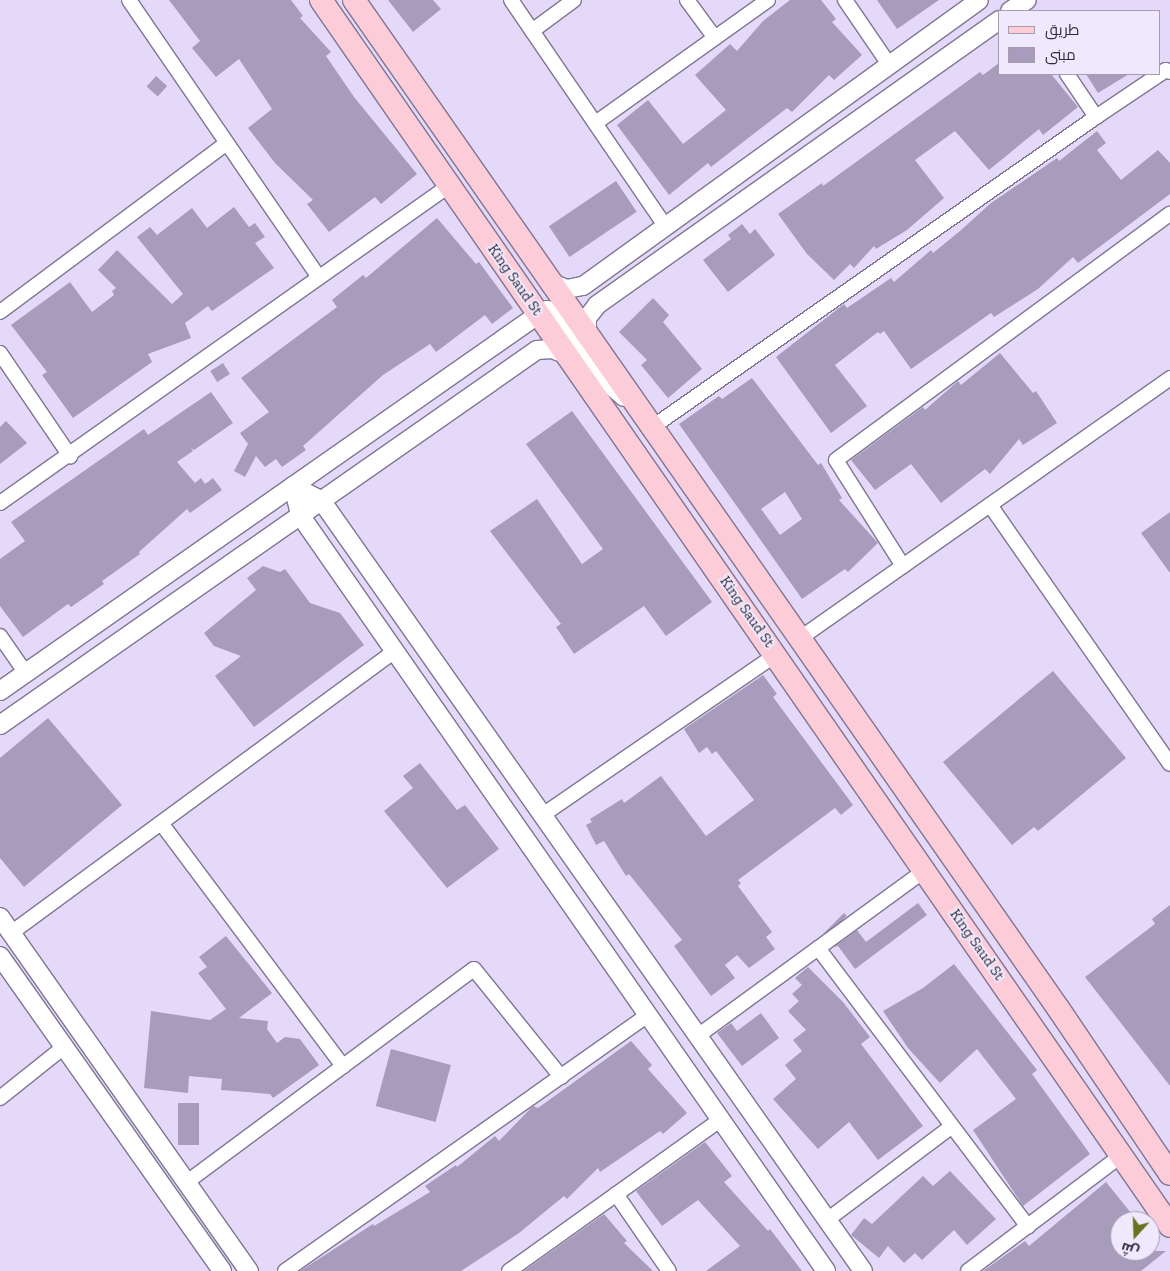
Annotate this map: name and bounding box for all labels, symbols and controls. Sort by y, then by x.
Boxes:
legend [998,10,1160,75]
text: طريق [1045,21,1079,39]
text: مبنى [1045,46,1076,64]
street label: King Saud St [484,241,546,319]
street label: King Saud St [716,573,778,651]
street label: King Saud St [946,906,1008,984]
north arrow [1110,1211,1160,1261]
text: ش [1119,1239,1141,1261]

